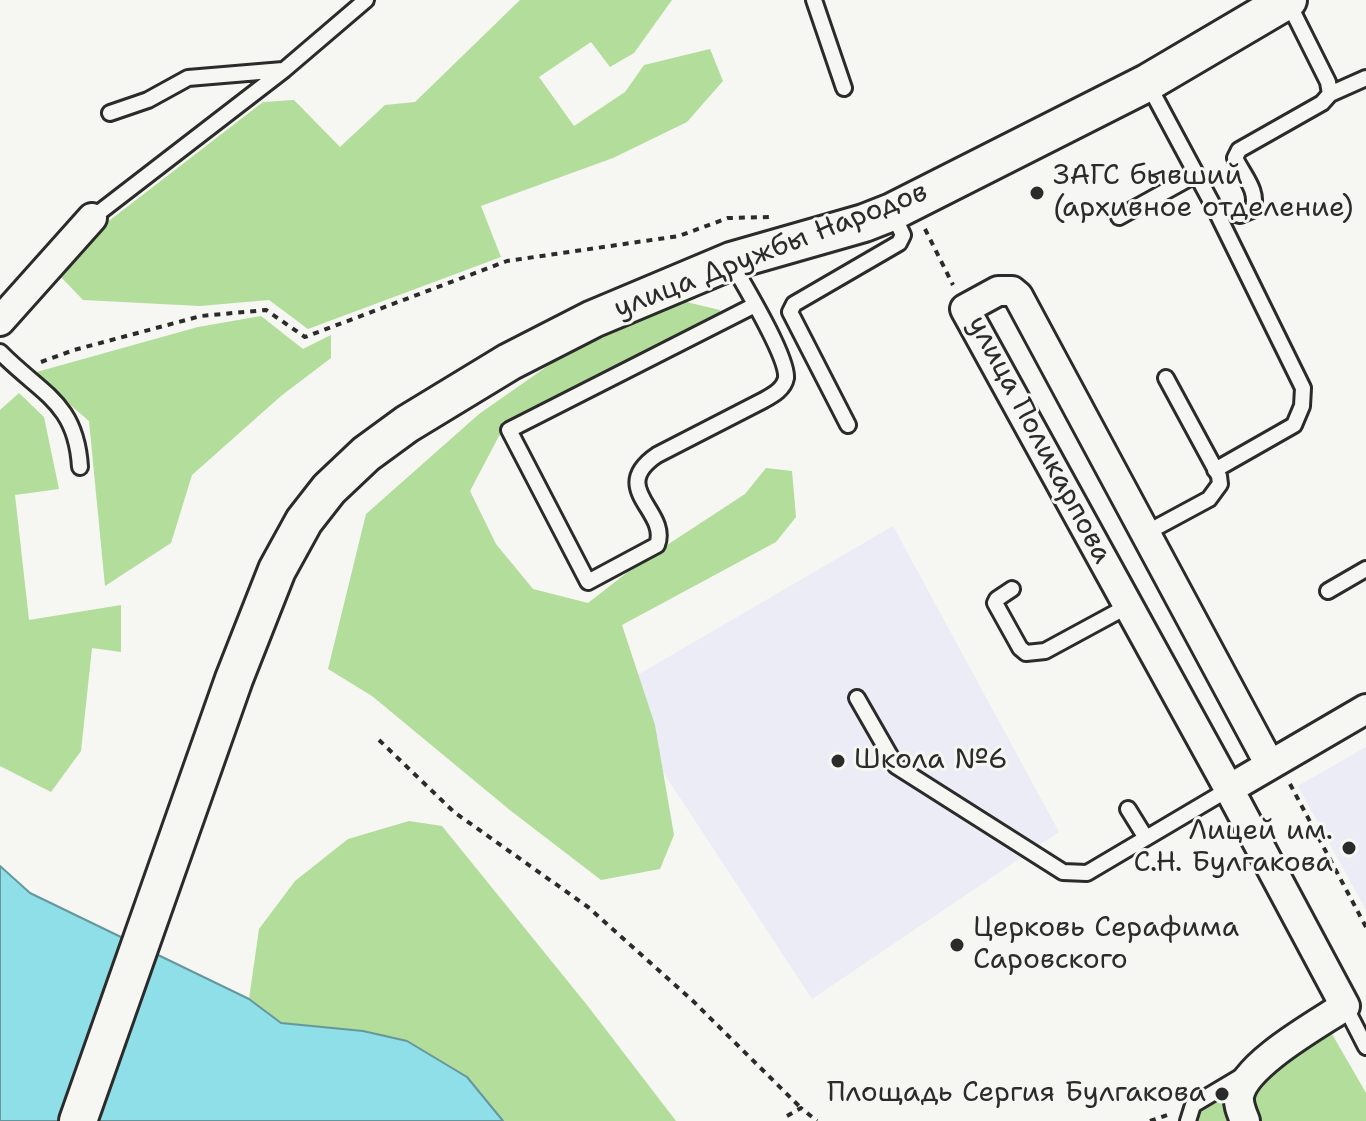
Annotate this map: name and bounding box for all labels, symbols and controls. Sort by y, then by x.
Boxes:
place label: ЗАГС бывший (архивное отделение) [1053,160,1353,226]
street label: улица Дружбы Народов [610,176,932,326]
marker: ЗАГС бывший (архивное отделение) [1028,184,1046,202]
street label: улица Поликарпова [959,310,1119,570]
place label: Школа №6 [854,744,1008,778]
marker: Школа №6 [829,752,847,770]
place label: Лицей им. С.Н. Булгакова [1134,815,1333,881]
marker: Лицей им. С.Н. Булгакова [1340,839,1358,857]
place label: Церковь Серафима Саровского [973,912,1239,978]
marker: Церковь Серафима Саровского [948,936,966,954]
place label: Площадь Сергия Булгакова [827,1077,1206,1111]
marker: Площадь Сергия Булгакова [1213,1085,1231,1103]

